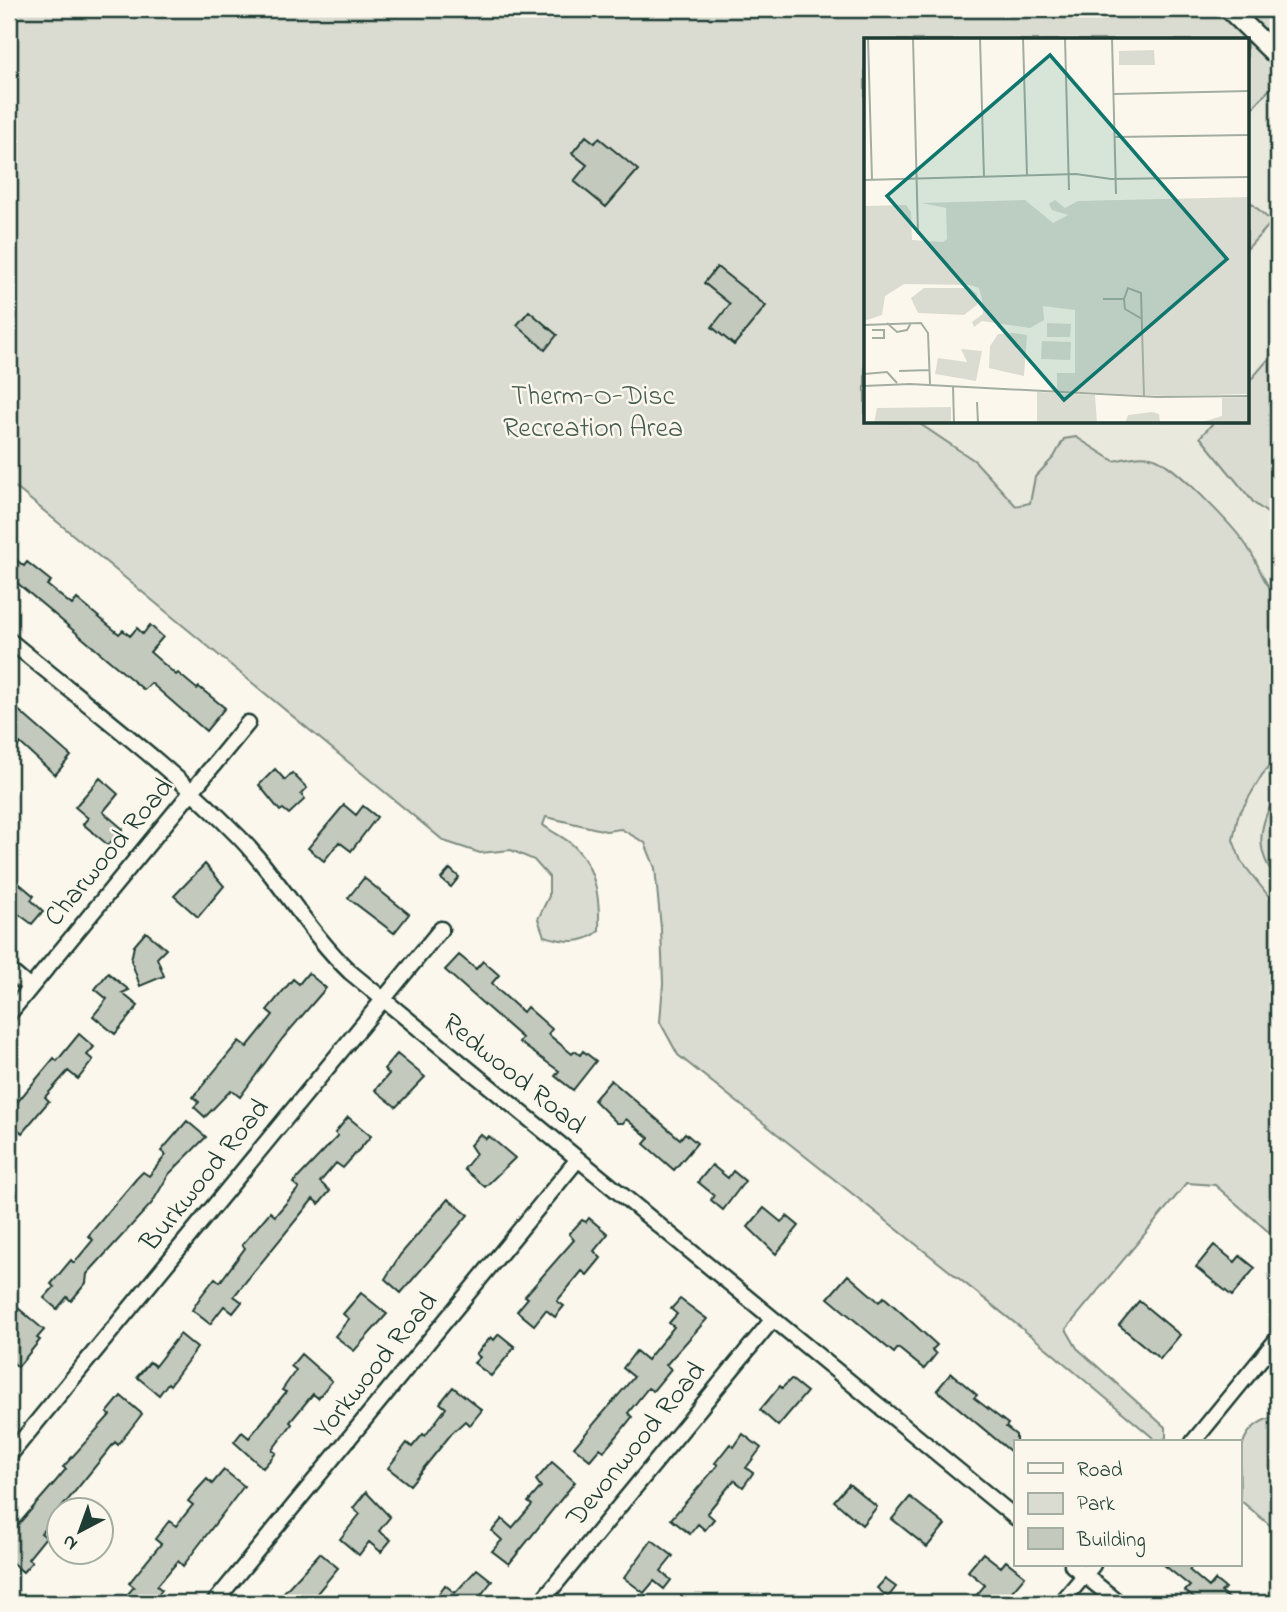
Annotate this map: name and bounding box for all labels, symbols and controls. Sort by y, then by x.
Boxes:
inset map [864,38,1248,424]
park label: Therm-O-Disc Recreation Area [503,377,683,450]
street label: Charwood Road [35,769,185,936]
street label: Redwood Road [432,1004,594,1146]
street label: Burkwood Road [131,1090,281,1262]
street label: Yorkwood Road [305,1284,449,1448]
street label: Devonwood Road [557,1353,717,1538]
legend [1014,1440,1242,1566]
text: Road [1077,1456,1123,1486]
text: Park [1077,1490,1116,1520]
north arrow [46,1496,116,1566]
text: Building [1076,1526,1146,1558]
text: N [57,1527,84,1556]

